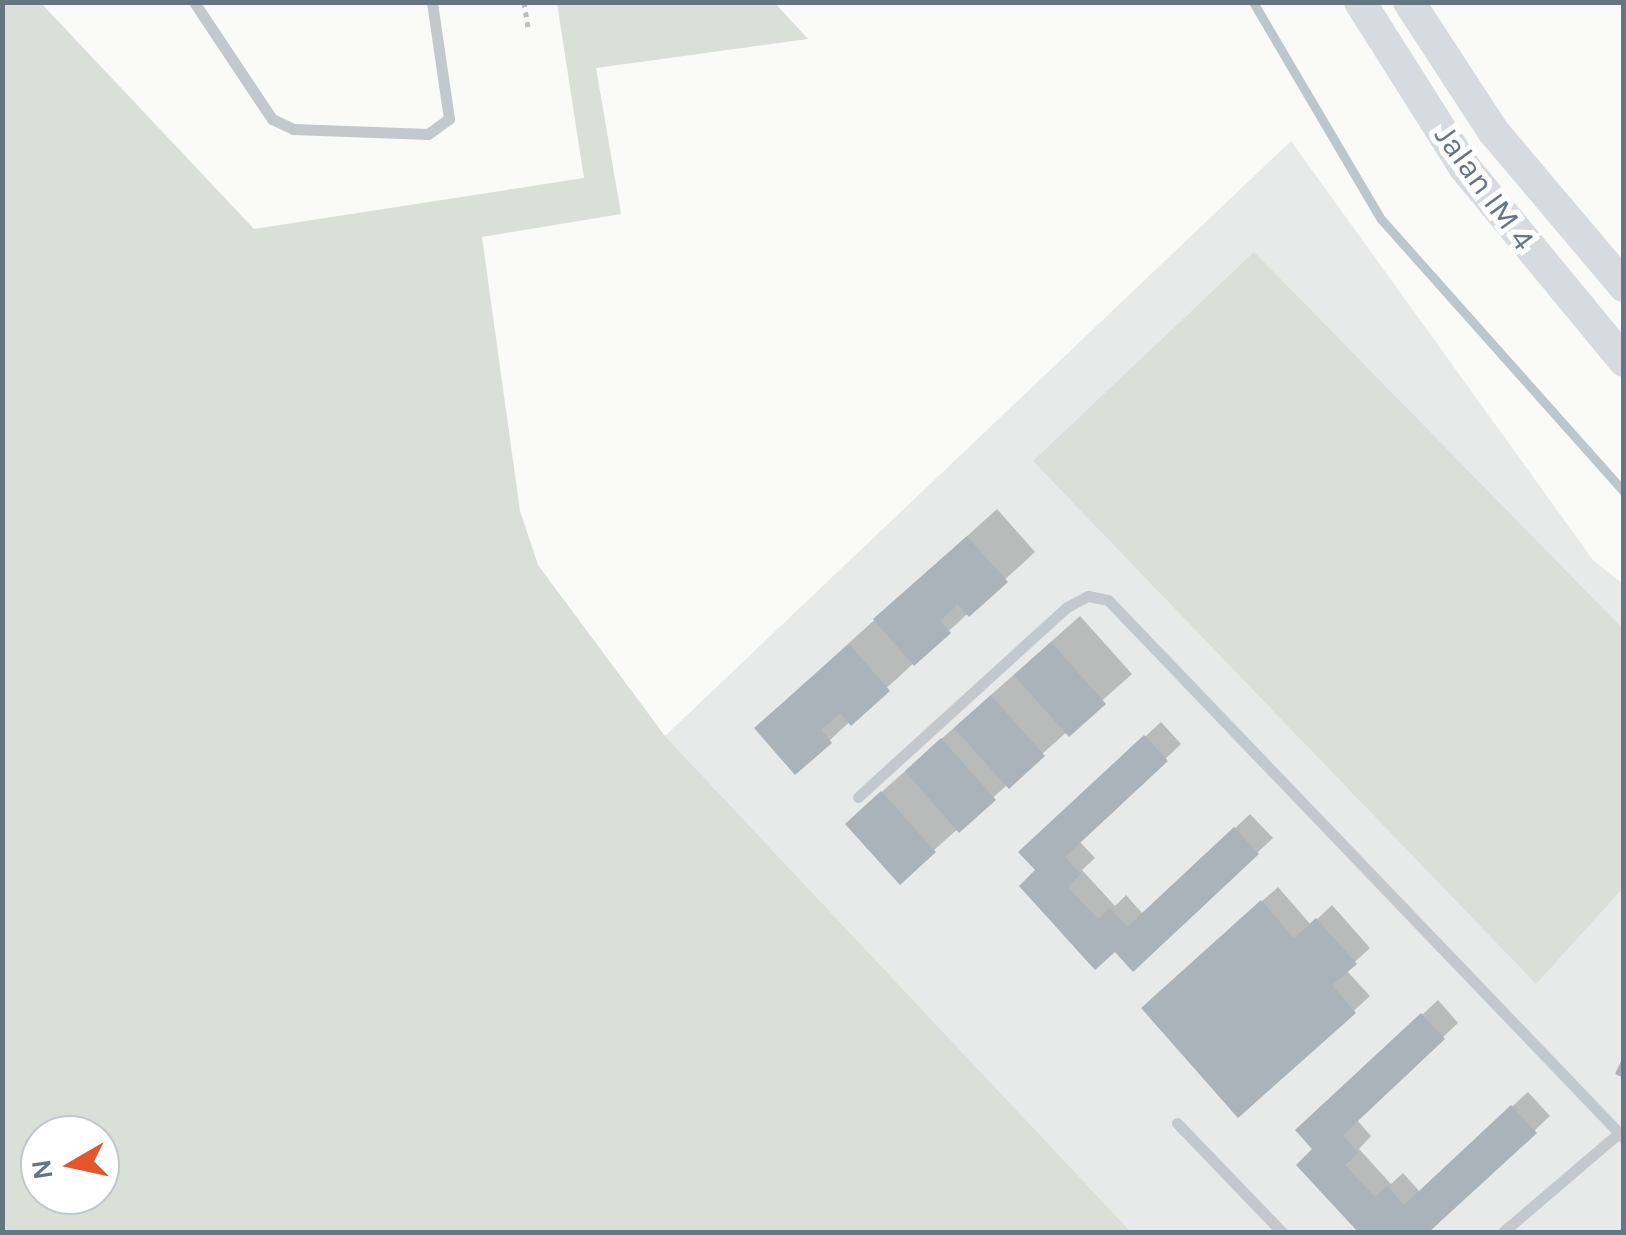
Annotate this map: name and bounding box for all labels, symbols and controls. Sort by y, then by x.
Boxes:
street label: Jalan IM 4 [1426,118,1542,258]
north arrow [20,1115,120,1215]
text: N [24,1157,60,1182]

